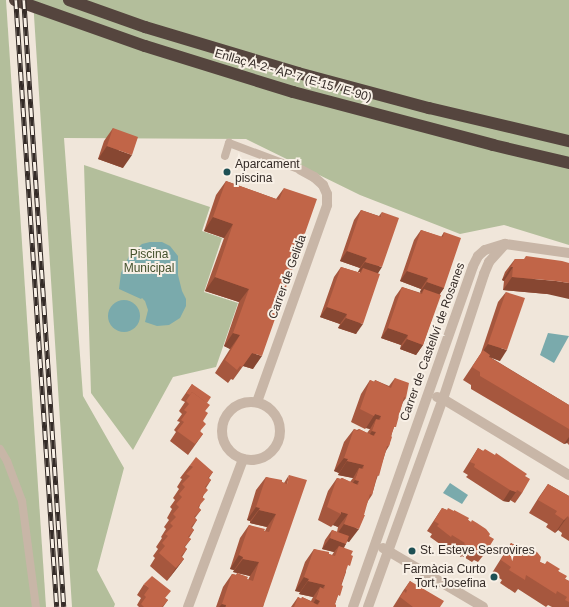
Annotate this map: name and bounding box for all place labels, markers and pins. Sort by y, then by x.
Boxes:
place label: Aparcament piscina [235,158,300,186]
marker: Aparcament piscina [222,167,232,177]
place label: St. Esteve Sesrovires [420,544,535,558]
marker: St. Esteve Sesrovires [407,546,417,556]
place label: Farmàcia Curto Tort, Josefina [403,563,486,591]
marker: Farmàcia Curto Tort, Josefina [489,572,499,582]

